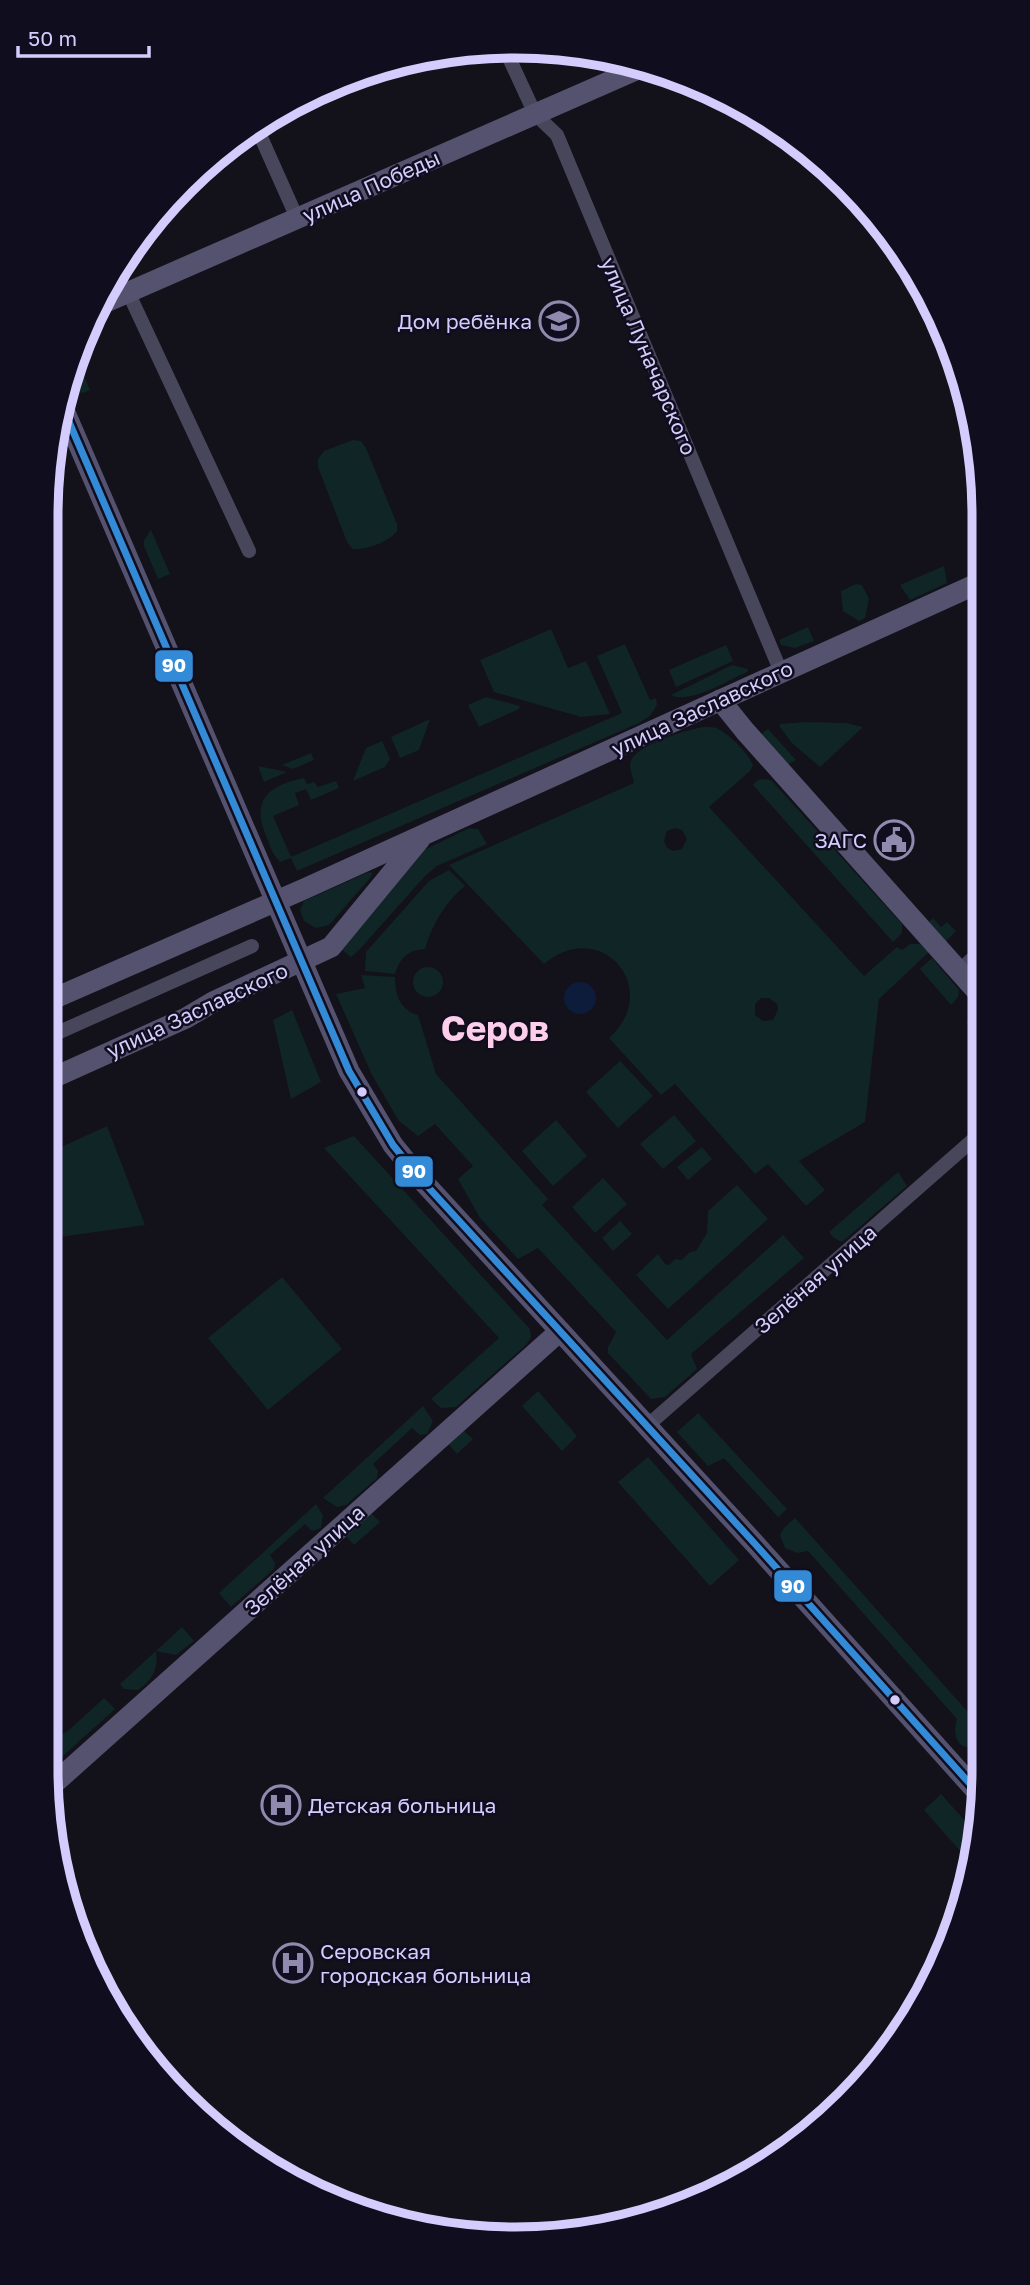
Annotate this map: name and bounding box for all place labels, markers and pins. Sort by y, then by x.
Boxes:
school or university icon: Дом ребёнка [538,300,580,342]
place label: Дом ребёнка [398,308,532,334]
public building icon: ЗАГС [873,819,915,861]
place label: ЗАГС [814,827,867,853]
unlabelled marker [355,1085,369,1099]
unlabelled marker [888,1693,902,1707]
hospital icon: Детская больница [260,1784,302,1826]
place label: Детская больница [308,1792,496,1818]
place label: Серовская городская больница [320,1938,531,1988]
hospital icon: Серовская городская больница [272,1942,314,1984]

